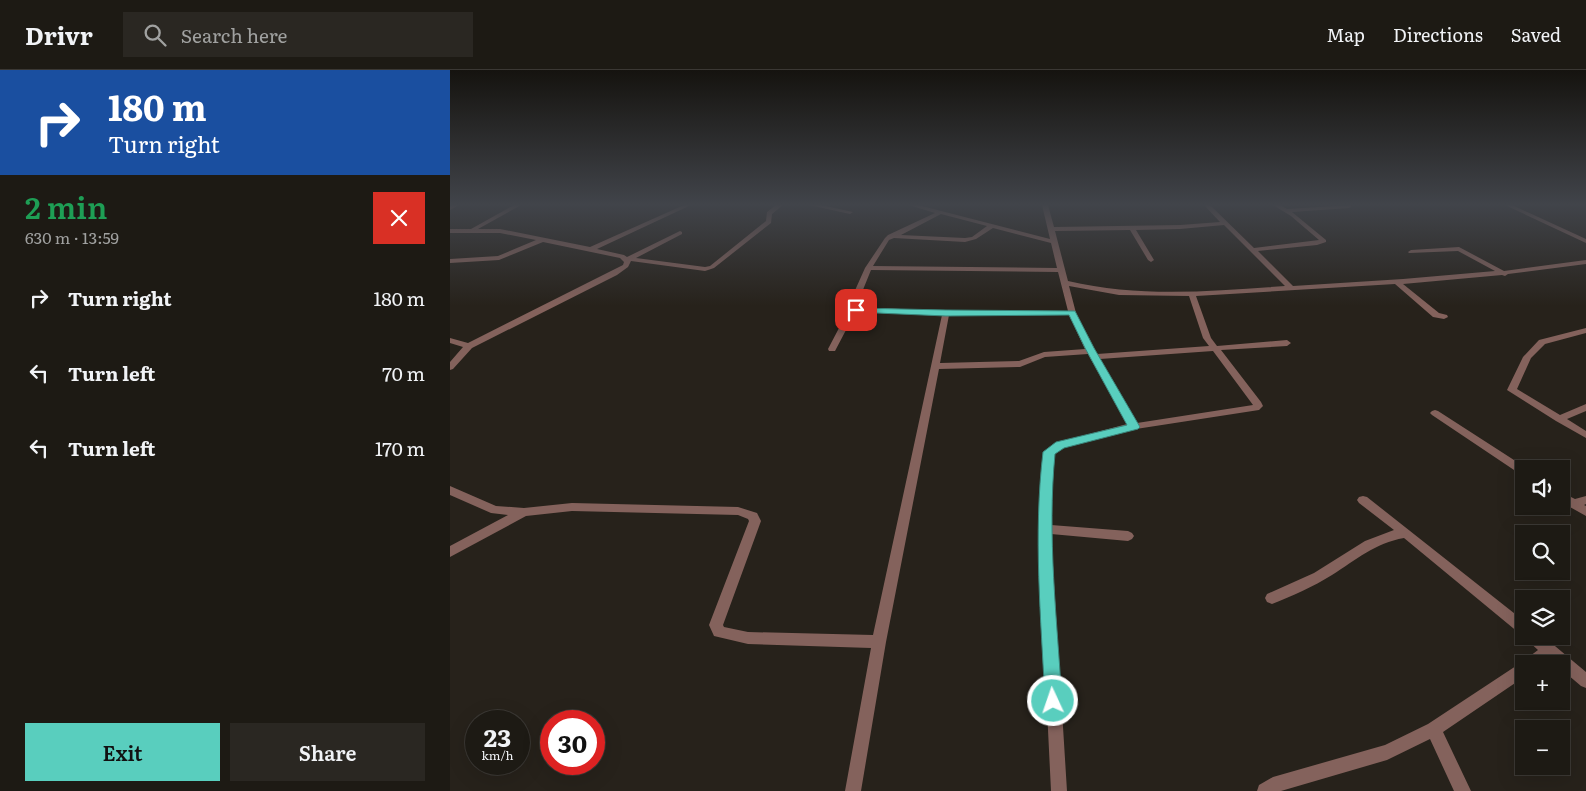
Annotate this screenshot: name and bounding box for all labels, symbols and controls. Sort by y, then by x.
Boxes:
search box [123,12,473,57]
text: Drivr [25,17,93,52]
icon: search [141,21,169,49]
text: Search here [181,21,287,49]
text: Map [1327,21,1365,48]
text: Directions [1393,21,1483,48]
text: Saved [1511,21,1561,48]
text: 180 m [108,80,207,132]
icon: right [25,90,90,155]
text: Turn right [108,127,220,160]
text: 2 min [25,184,107,228]
button: close [373,192,425,244]
text: 630 m · 13:59 [25,225,119,249]
icon: right [25,284,53,312]
text: Turn right [68,284,172,312]
text: 180 m [374,284,425,312]
pin [835,289,877,331]
icon: arrive [842,296,870,324]
icon: left [25,359,53,387]
text: Turn left [68,359,155,387]
text: 70 m [382,359,425,387]
icon: left [25,434,53,462]
text: Turn left [68,434,155,462]
text: 170 m [375,434,425,462]
map controls [1515,460,1570,775]
button: sound [1515,460,1570,515]
button: search [1515,525,1570,580]
button: layers [1515,590,1570,645]
button: + [1515,655,1570,710]
position arrow [1026,674,1078,726]
speed limit sign: 30 [540,710,605,775]
text: 23 [484,718,511,755]
button: − [1515,720,1570,775]
button: Exit [25,723,220,781]
button: Share [230,723,425,781]
text: km/h [482,746,513,764]

